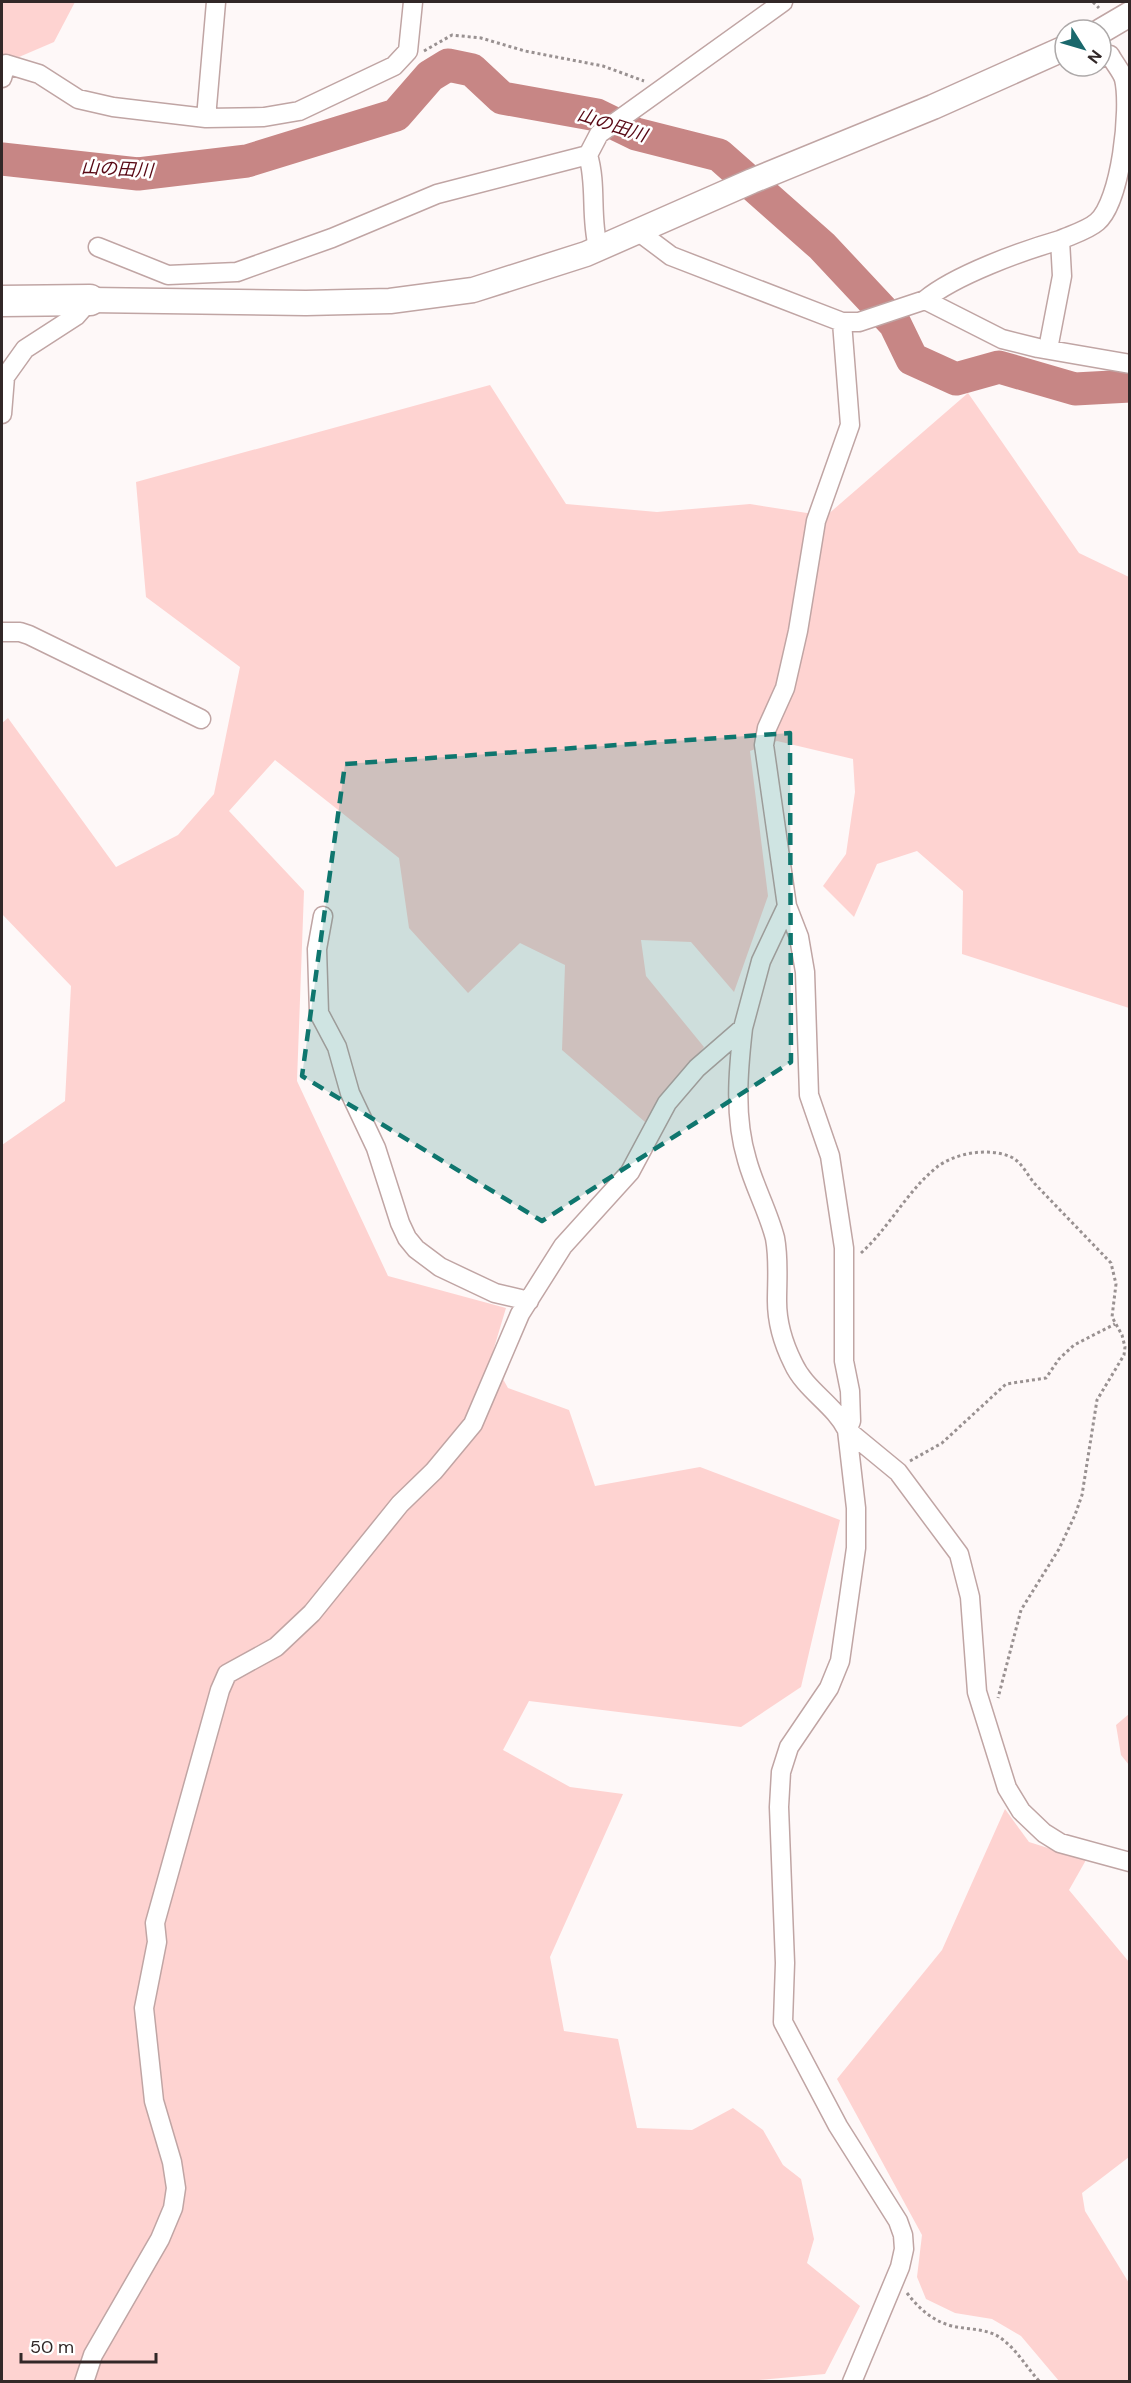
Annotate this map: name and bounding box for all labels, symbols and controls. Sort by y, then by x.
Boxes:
north arrow [1053,18,1113,78]
text: N [1083,46,1106,68]
water label: 山の田川 [574,102,652,148]
water label: 山の田川 [80,155,156,183]
scale bar [21,2326,156,2364]
text: 50 m [30,2335,74,2359]

